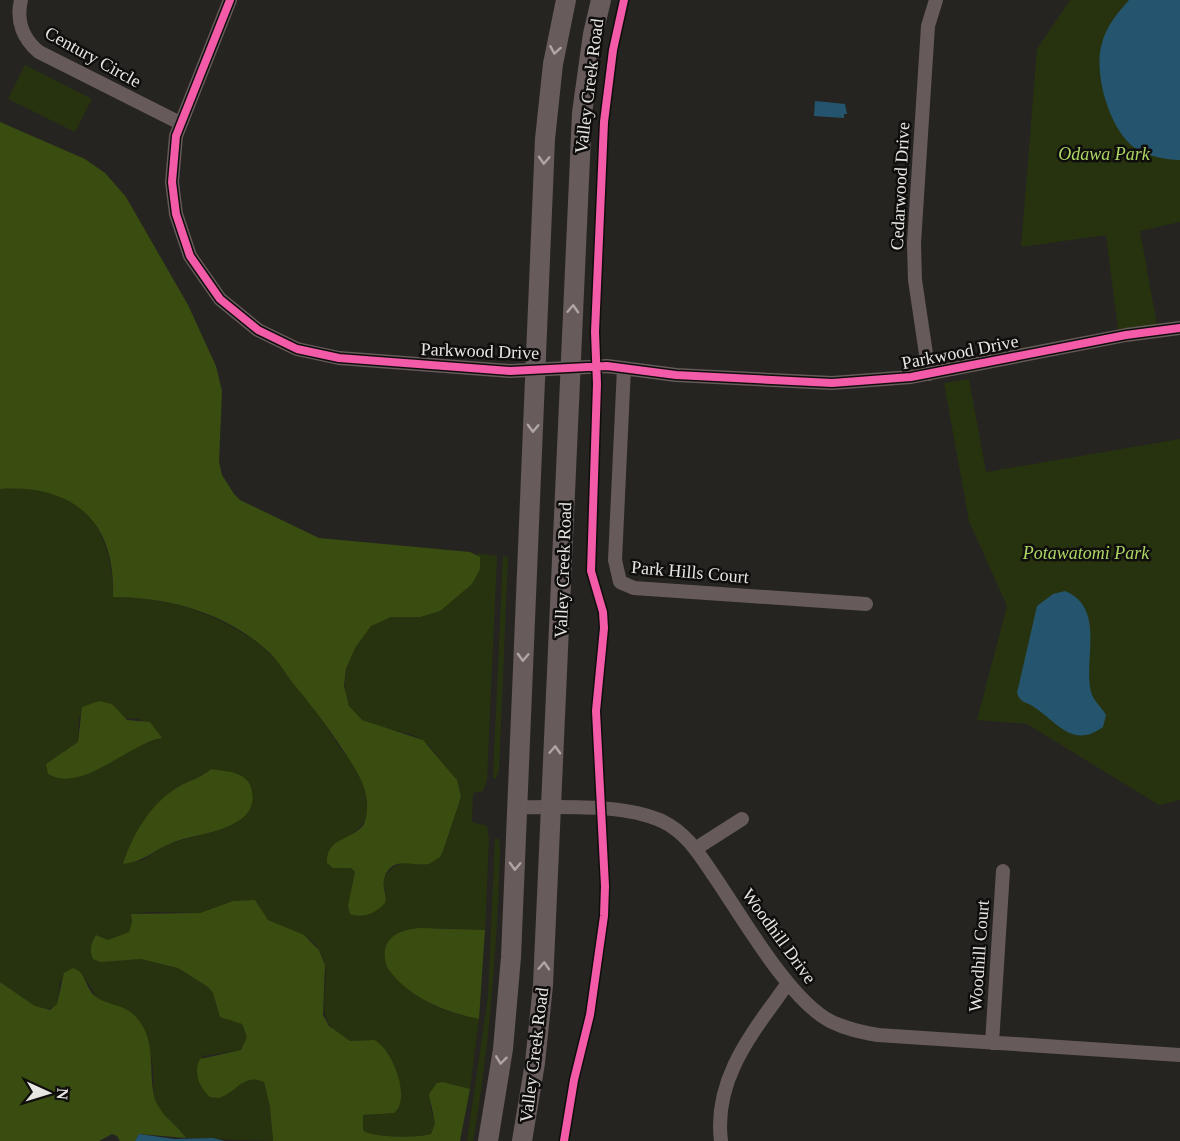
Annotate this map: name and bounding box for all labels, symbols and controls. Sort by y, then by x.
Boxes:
street label: Valley Creek Road [571,17,607,155]
street label: Century Circle [42,22,144,92]
one-way arrow [550,46,562,55]
street label: Cedarwood Drive [887,121,913,251]
park label: Odawa Park [1058,144,1151,164]
one-way arrow [538,155,551,164]
one-way arrow [566,304,579,313]
street label: Parkwood Drive [900,331,1020,373]
street label: Parkwood Drive [420,339,540,363]
one-way arrow [527,424,540,433]
street label: Valley Creek Road [551,502,575,638]
park label: Potawatomi Park [1022,543,1150,563]
street label: Park Hills Court [630,557,750,587]
one-way arrow [517,653,530,662]
one-way arrow [548,745,561,754]
one-way arrow [509,861,521,870]
street label: Woodhill Drive [738,885,820,987]
street label: Woodhill Court [965,899,993,1013]
one-way arrow [538,961,551,970]
street label: Valley Creek Road [516,986,552,1124]
one-way arrow [495,1056,508,1065]
north arrow [18,1063,78,1123]
text: N [54,1088,71,1101]

